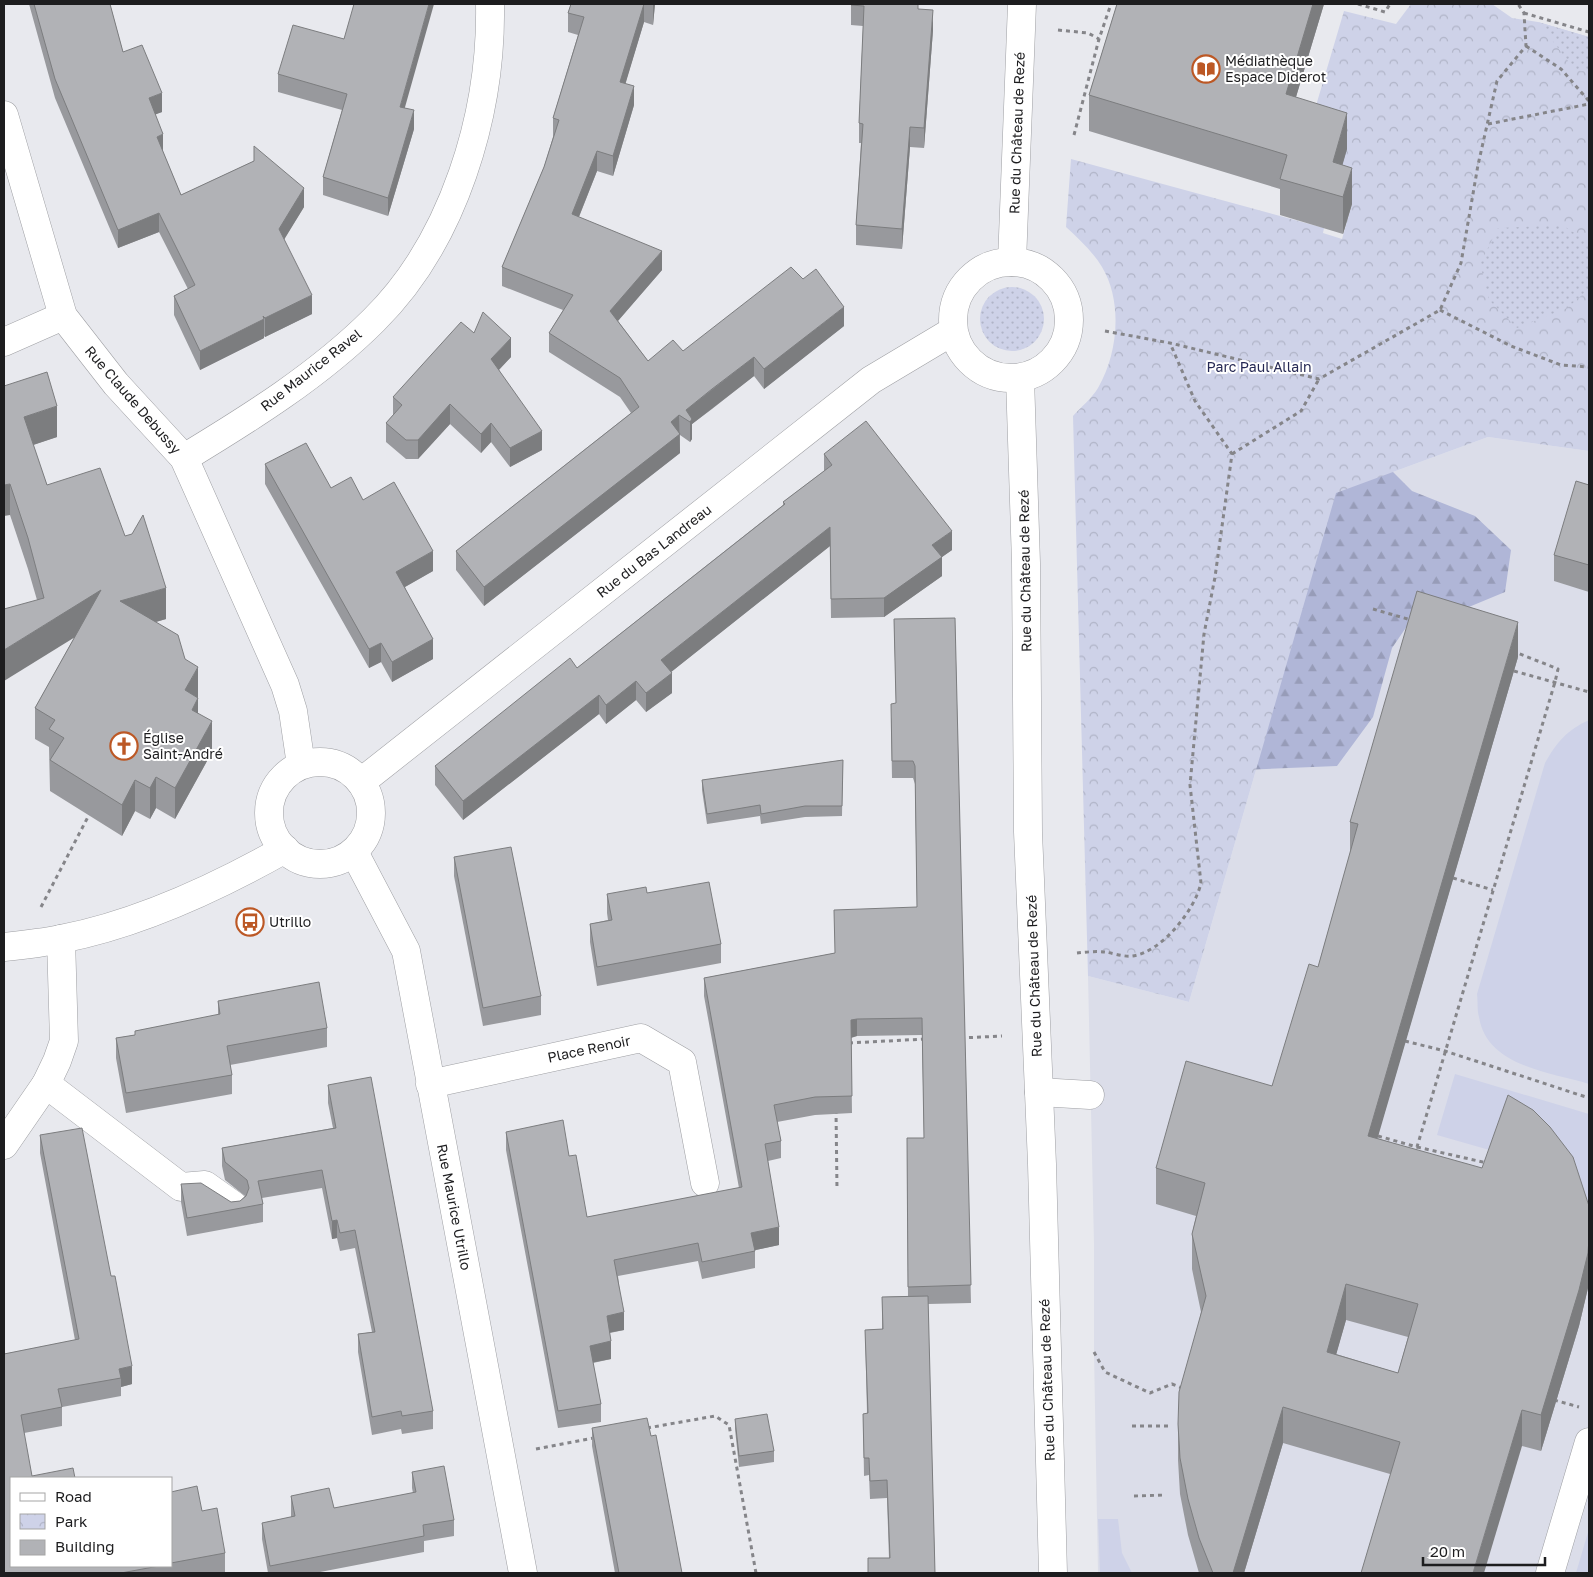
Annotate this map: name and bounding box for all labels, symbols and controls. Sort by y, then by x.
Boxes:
street label: Rue du Château de Rezé [1005,52,1028,214]
place label: Médiathèque Espace Diderot [1225,52,1326,85]
library icon: Médiathèque Espace Diderot [1191,54,1221,84]
street label: Rue Maurice Ravel [257,325,365,414]
street label: Rue Claude Debussy [82,342,185,457]
park label: Parc Paul Allain [1206,358,1312,375]
street label: Rue du Château de Rezé [1015,490,1034,652]
street label: Rue du Bas Landreau [593,500,715,601]
place label: Église Saint-André [143,729,223,762]
church icon: Église Saint-André [109,731,139,761]
street label: Rue du Château de Rezé [1022,895,1045,1057]
bus stop icon: Utrillo [235,907,265,937]
place label: Utrillo [269,913,311,930]
street label: Place Renoir [546,1031,633,1066]
street label: Rue Maurice Utrillo [434,1142,475,1272]
street label: Rue du Château de Rezé [1035,1299,1058,1461]
legend [10,1477,172,1567]
text: Road [55,1487,92,1505]
text: Park [55,1512,88,1530]
scale bar [1423,1534,1546,1566]
text: Building [55,1537,115,1555]
text: 20 m [1430,1542,1465,1560]

